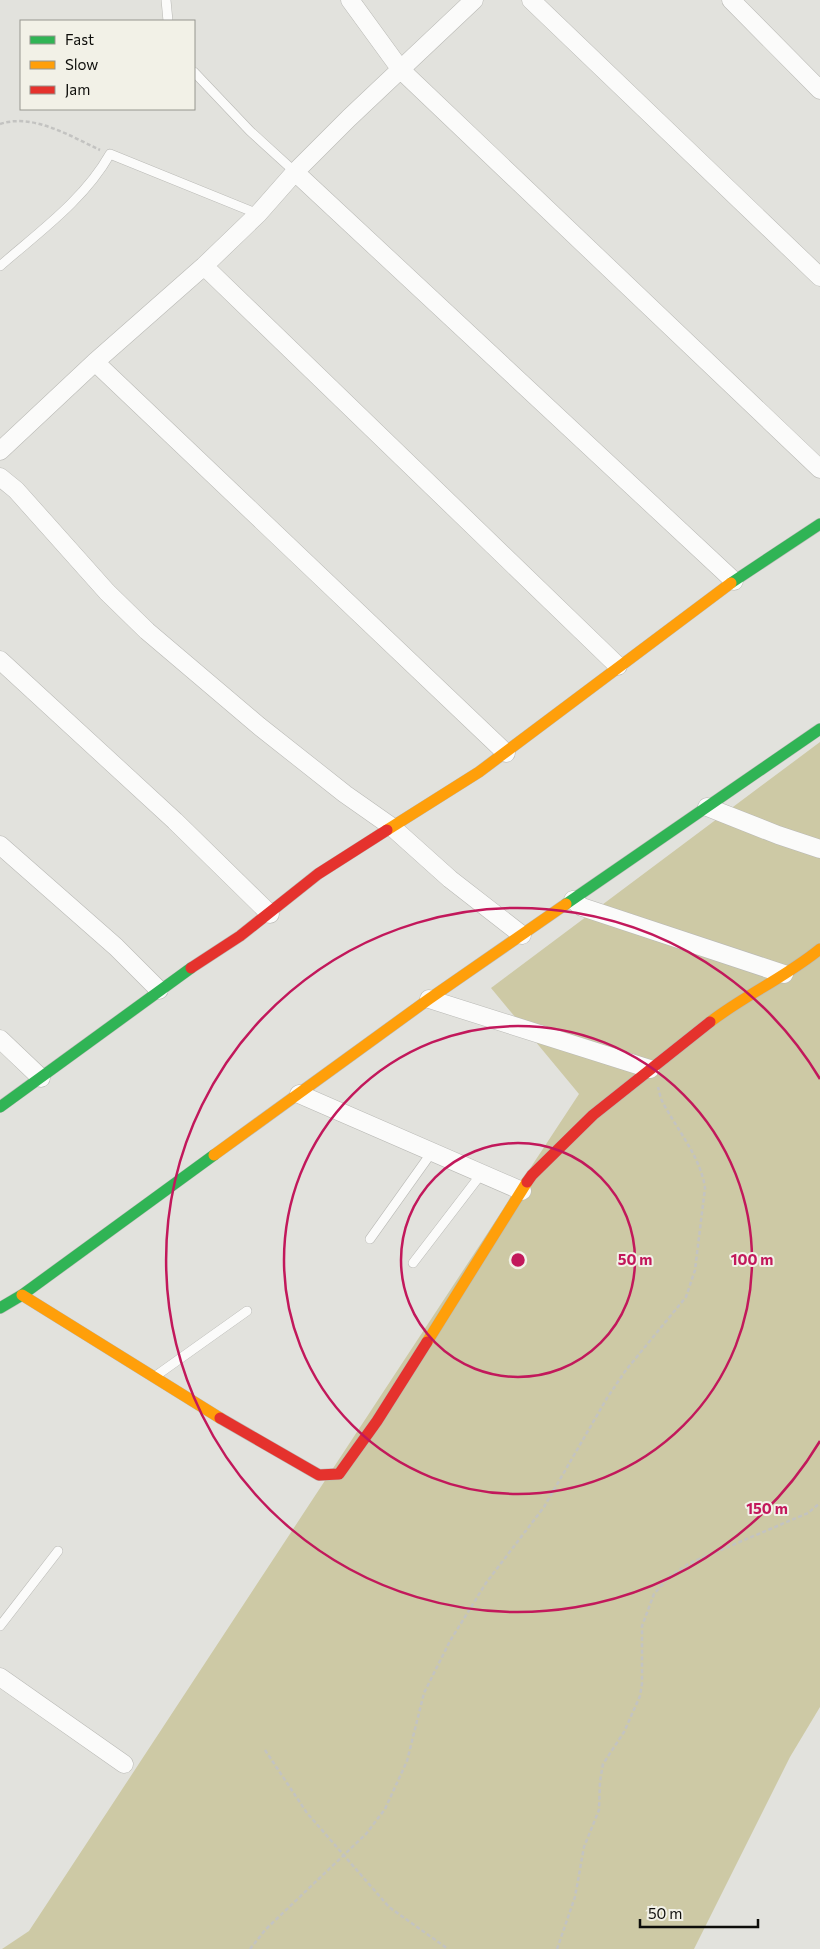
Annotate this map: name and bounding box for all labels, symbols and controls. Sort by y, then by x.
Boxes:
legend [20,20,195,110]
text: Fast [65,30,94,48]
text: Slow [65,55,98,73]
text: Jam [65,80,90,98]
text: 50 m [618,1250,652,1268]
text: 100 m [731,1250,773,1268]
centre of rings [509,1251,527,1269]
text: 150 m [746,1499,788,1517]
scale bar [640,1896,758,1928]
text: 50 m [648,1904,682,1922]

